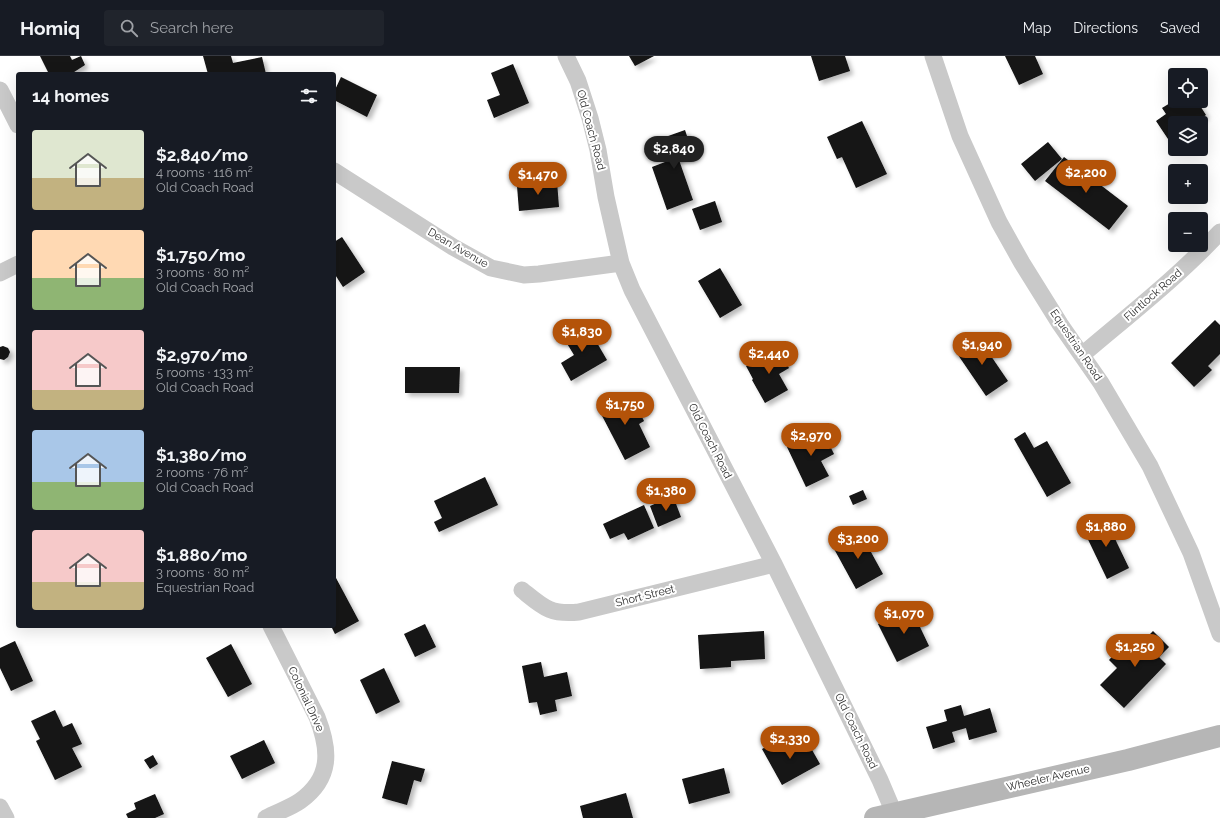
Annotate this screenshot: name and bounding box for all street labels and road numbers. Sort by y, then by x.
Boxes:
street label: Old Coach Road [574,88,608,172]
street label: Dean Avenue [425,225,491,271]
street label: Flintlock Road [1121,266,1185,324]
street label: Equestrian Road [1047,307,1105,383]
street label: Old Coach Road [685,401,735,481]
street label: Short Street [614,582,676,610]
street label: Colonial Drive [285,664,327,734]
street label: Old Coach Road [832,691,880,771]
street label: Wheeler Avenue [1005,762,1091,794]

